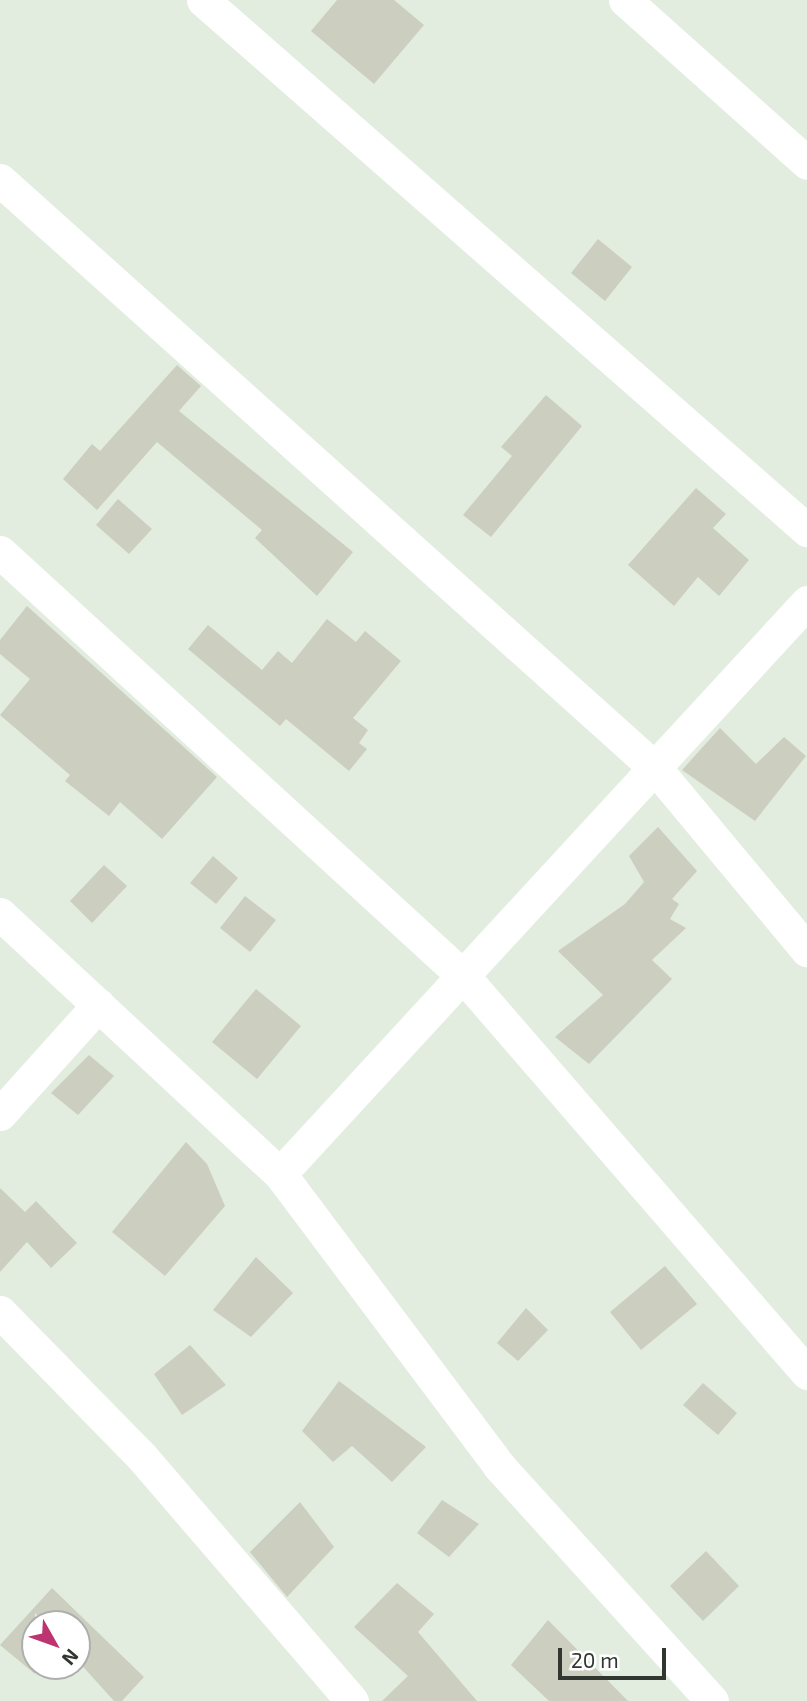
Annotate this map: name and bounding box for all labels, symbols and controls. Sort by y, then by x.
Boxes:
north arrow [21,1610,91,1680]
scale bar [562,1634,670,1678]
text: N [58,1645,84,1670]
text: 20 m [571,1647,619,1672]

